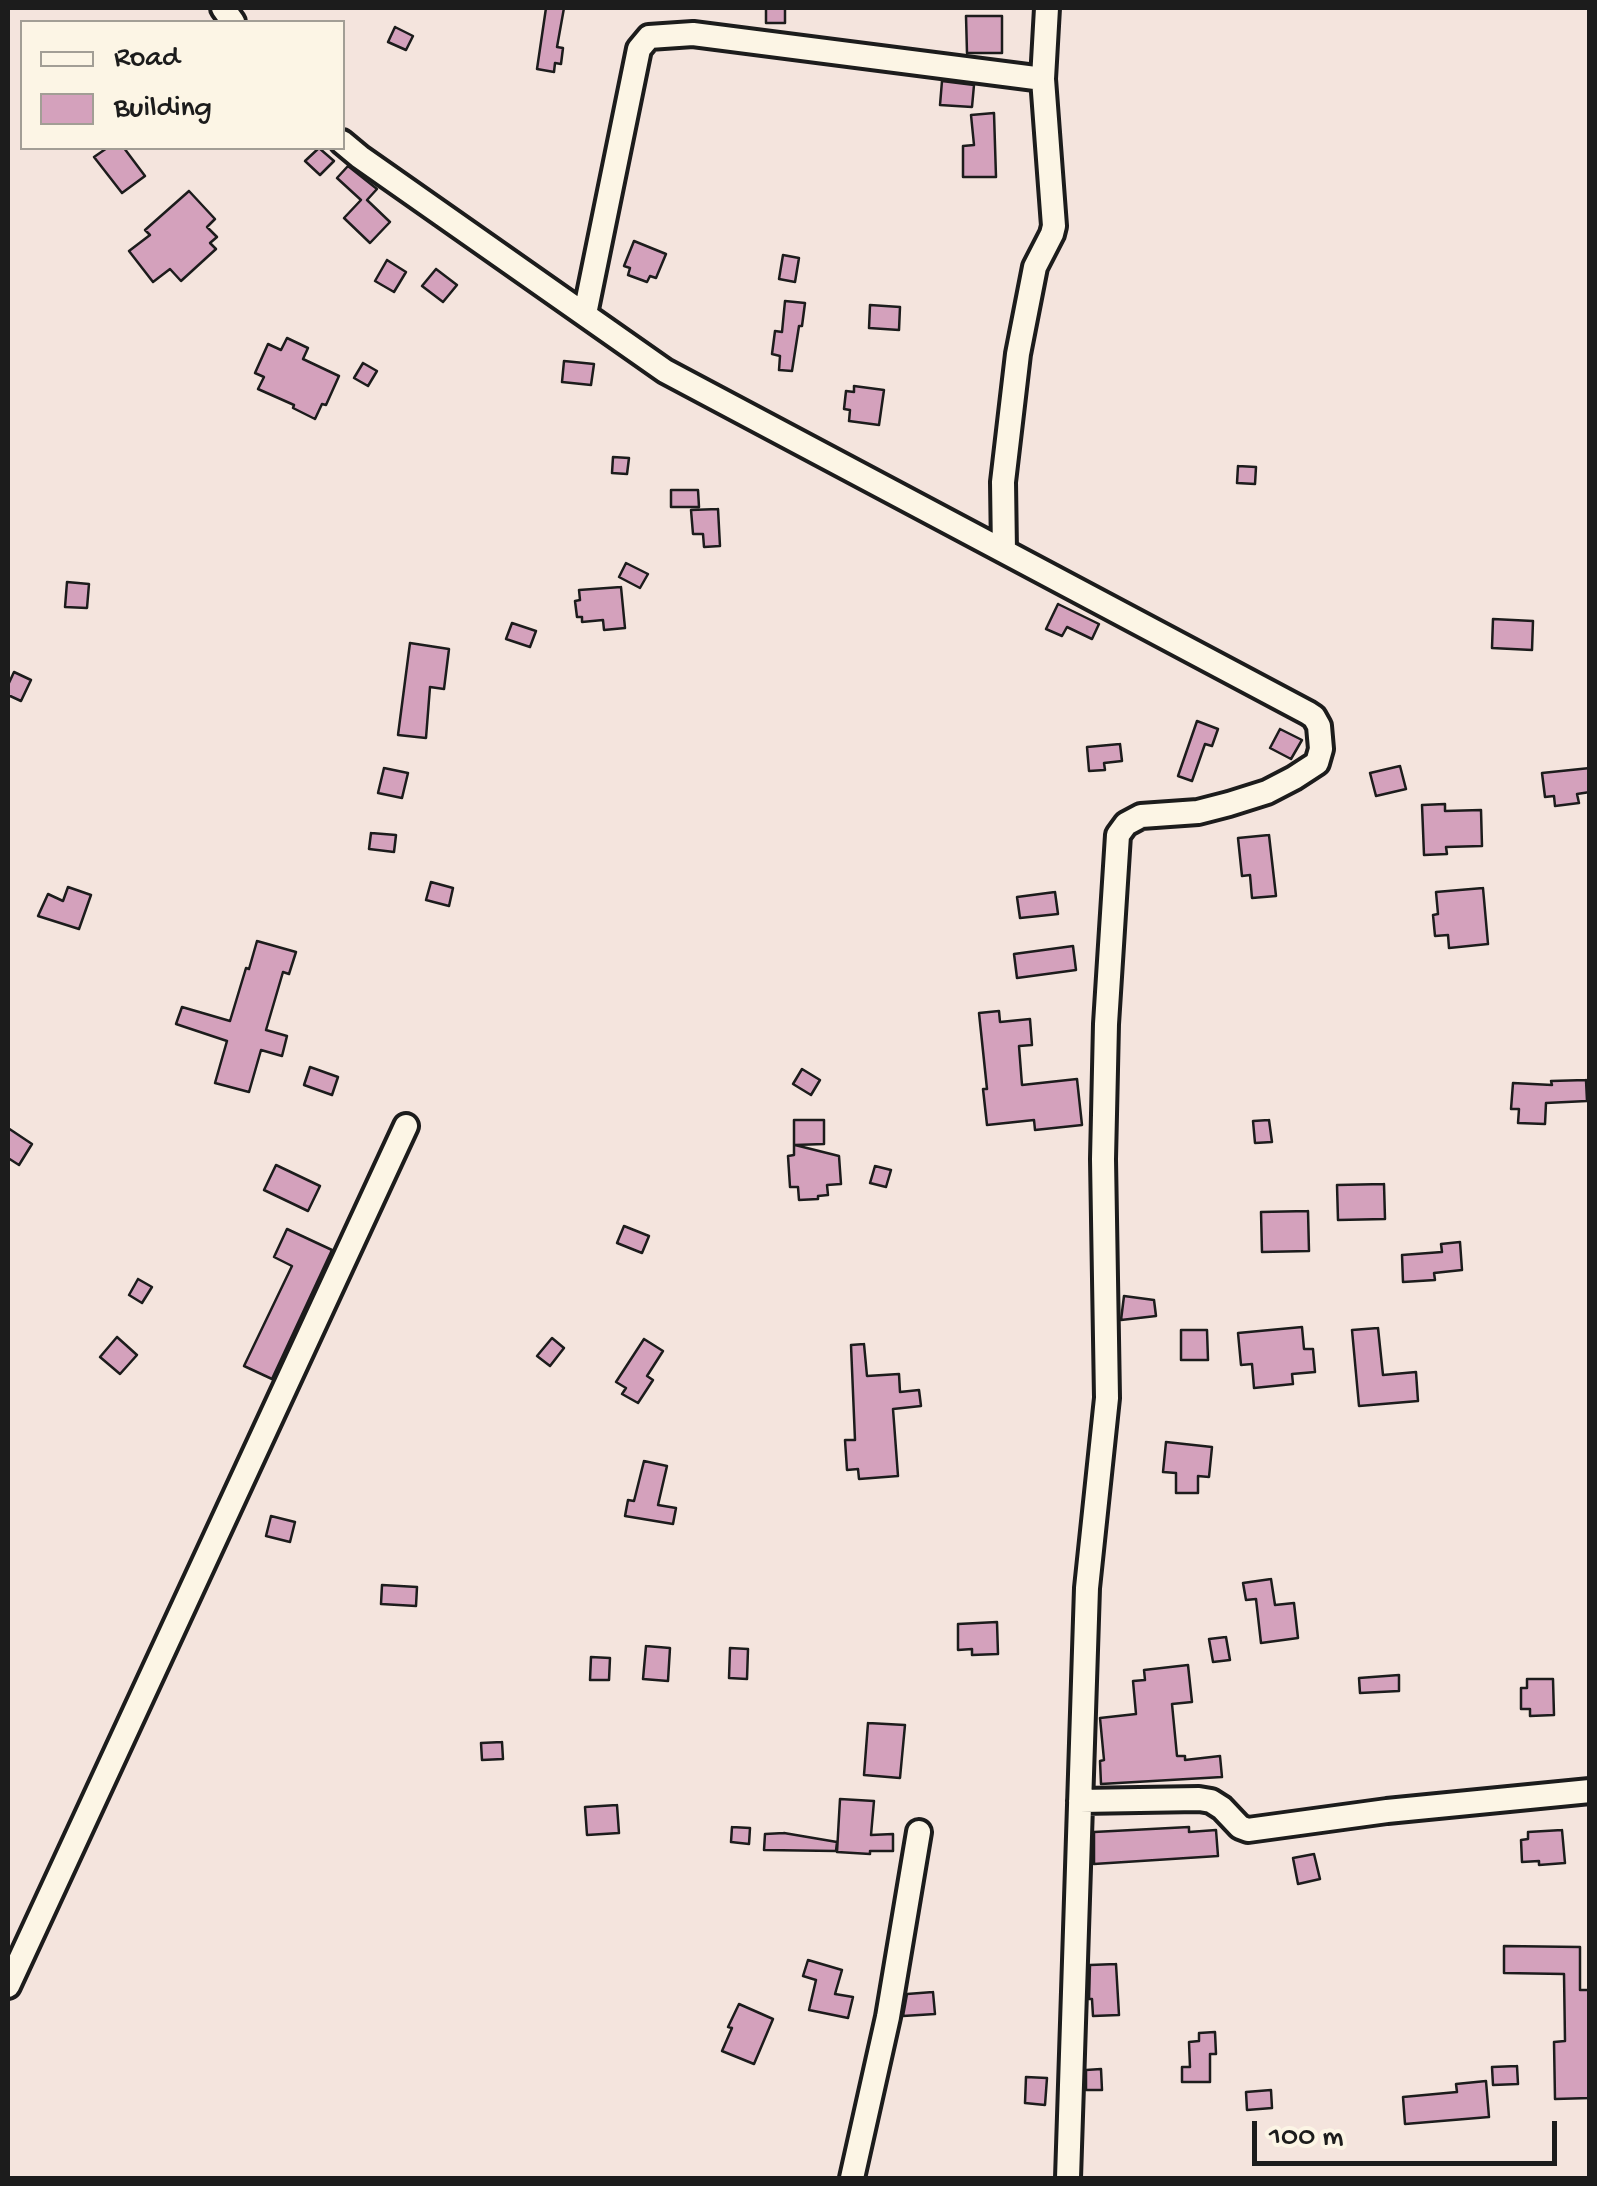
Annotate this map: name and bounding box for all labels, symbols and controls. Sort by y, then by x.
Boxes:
legend [20,20,345,150]
text: Road [114,42,180,77]
text: Building [114,92,212,127]
scale bar [1257,2101,1562,2163]
text: 100 m [1269,2121,1344,2156]

